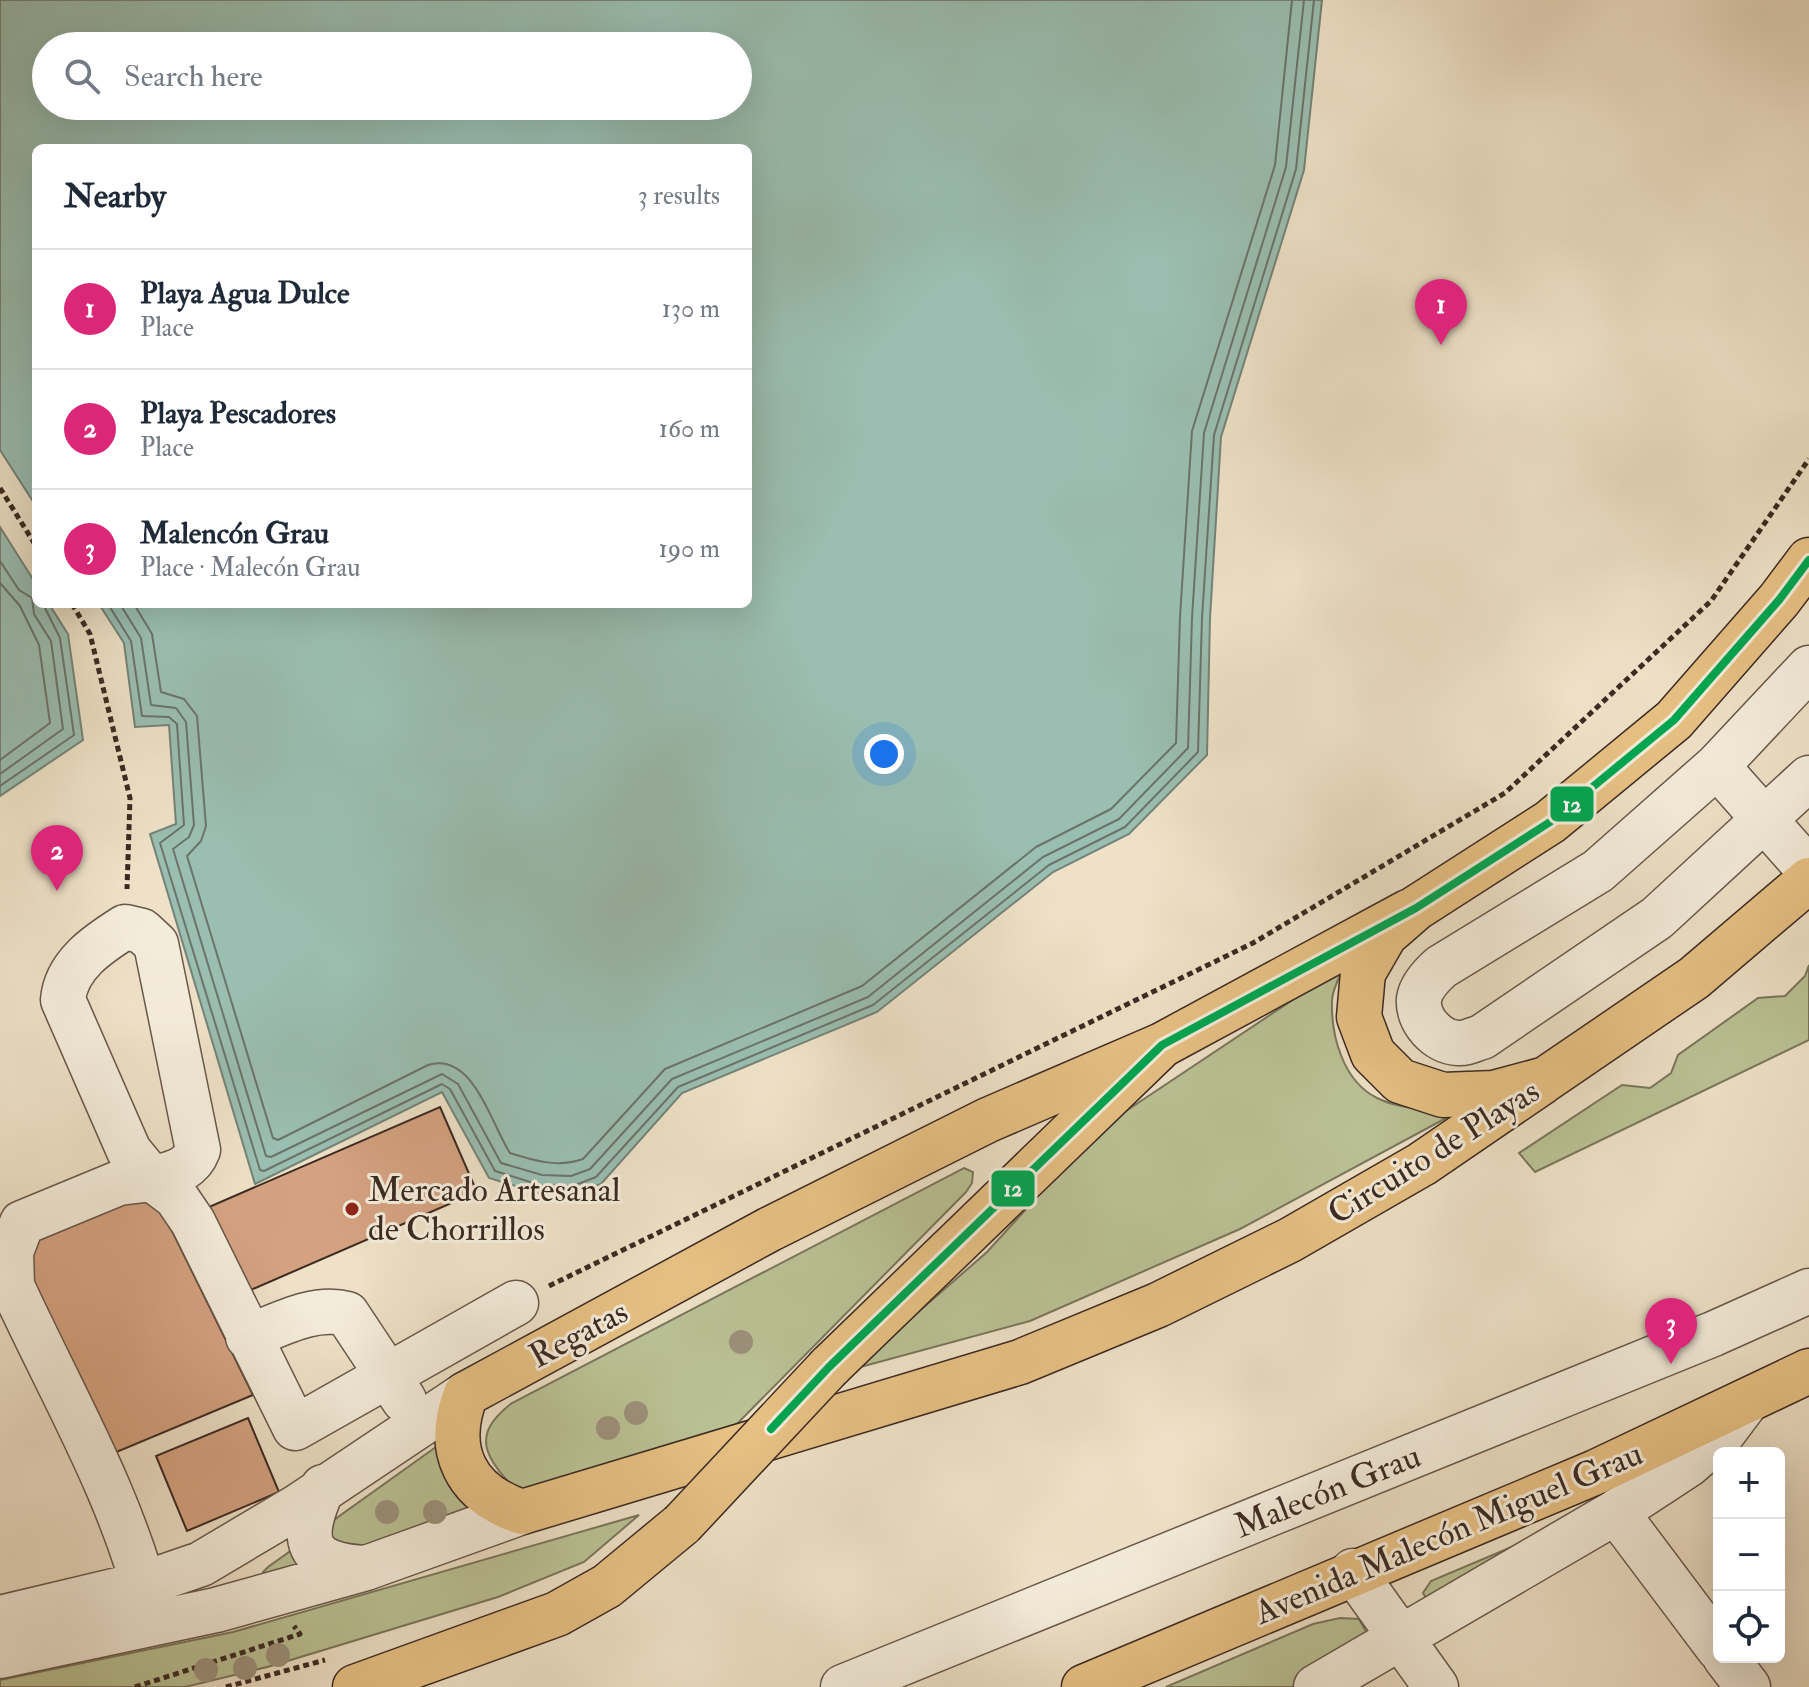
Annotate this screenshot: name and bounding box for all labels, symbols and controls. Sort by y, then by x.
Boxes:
search box [32,32,752,120]
icon: search [60,54,104,98]
text: Search here [124,58,263,95]
text: Nearby [64,175,166,218]
text: 3 results [638,180,720,212]
text: Playa Agua Dulce [140,275,349,312]
pin: 1 [1415,279,1467,345]
text: 1 [85,293,95,325]
text: 130 m [662,293,720,325]
text: Place [140,312,194,344]
text: Playa Pescadores [140,395,336,432]
text: 2 [83,413,97,445]
text: 160 m [659,413,720,445]
text: Place [140,432,194,464]
text: Malencón Grau [140,515,329,552]
text: 3 [85,533,95,565]
text: 190 m [659,533,720,565]
text: Place · Malecón Grau [140,552,361,584]
your location [864,734,904,774]
line badge: 12 [1549,785,1595,823]
text: 12 [1562,791,1582,819]
pin: 2 [31,825,83,891]
street label: Circuito de Playas [1320,1070,1548,1235]
place label: Mercado Artesanal de Chorrillos [368,1169,621,1251]
line badge: 12 [990,1169,1036,1208]
text: 12 [1003,1175,1023,1203]
marker: Mercado Artesanal de Chorrillos [343,1200,361,1218]
street label: Regatas [522,1291,635,1378]
pin: 3 [1645,1298,1697,1364]
street label: Avenida Malecón Miguel Grau [1247,1432,1649,1635]
street label: Malecón Grau [1228,1435,1427,1548]
map controls [1713,1447,1785,1663]
button: + [1713,1447,1785,1519]
button: − [1713,1519,1785,1591]
button: locate [1713,1591,1785,1663]

